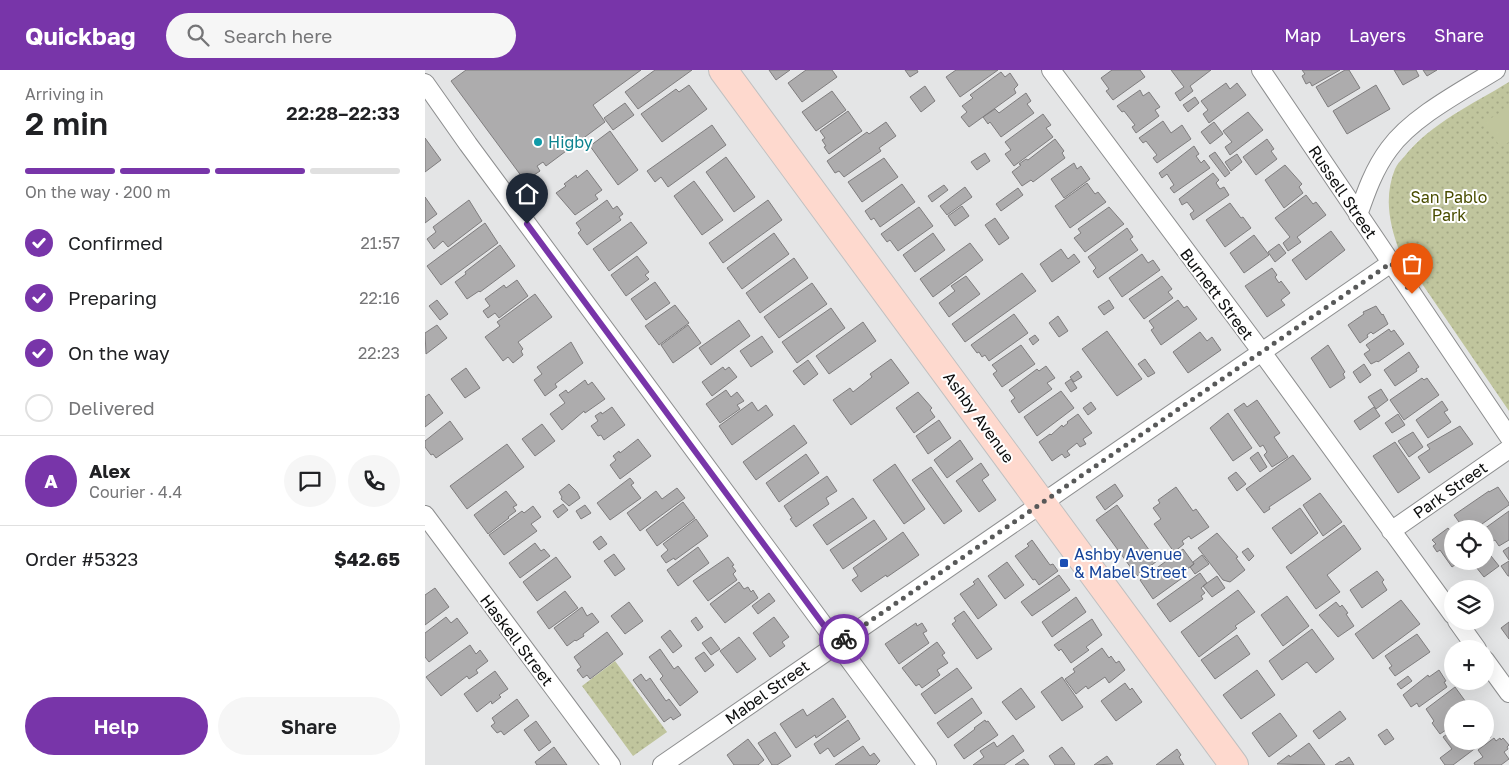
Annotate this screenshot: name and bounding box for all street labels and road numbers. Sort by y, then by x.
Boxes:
street label: Russell Street [1304,142,1382,242]
street label: Burnett Street [1176,244,1258,344]
street label: Ashby Avenue [939,367,1019,467]
street label: Park Street [1409,457,1491,523]
street label: Haskell Street [476,590,558,690]
street label: Mabel Street [721,656,813,728]

